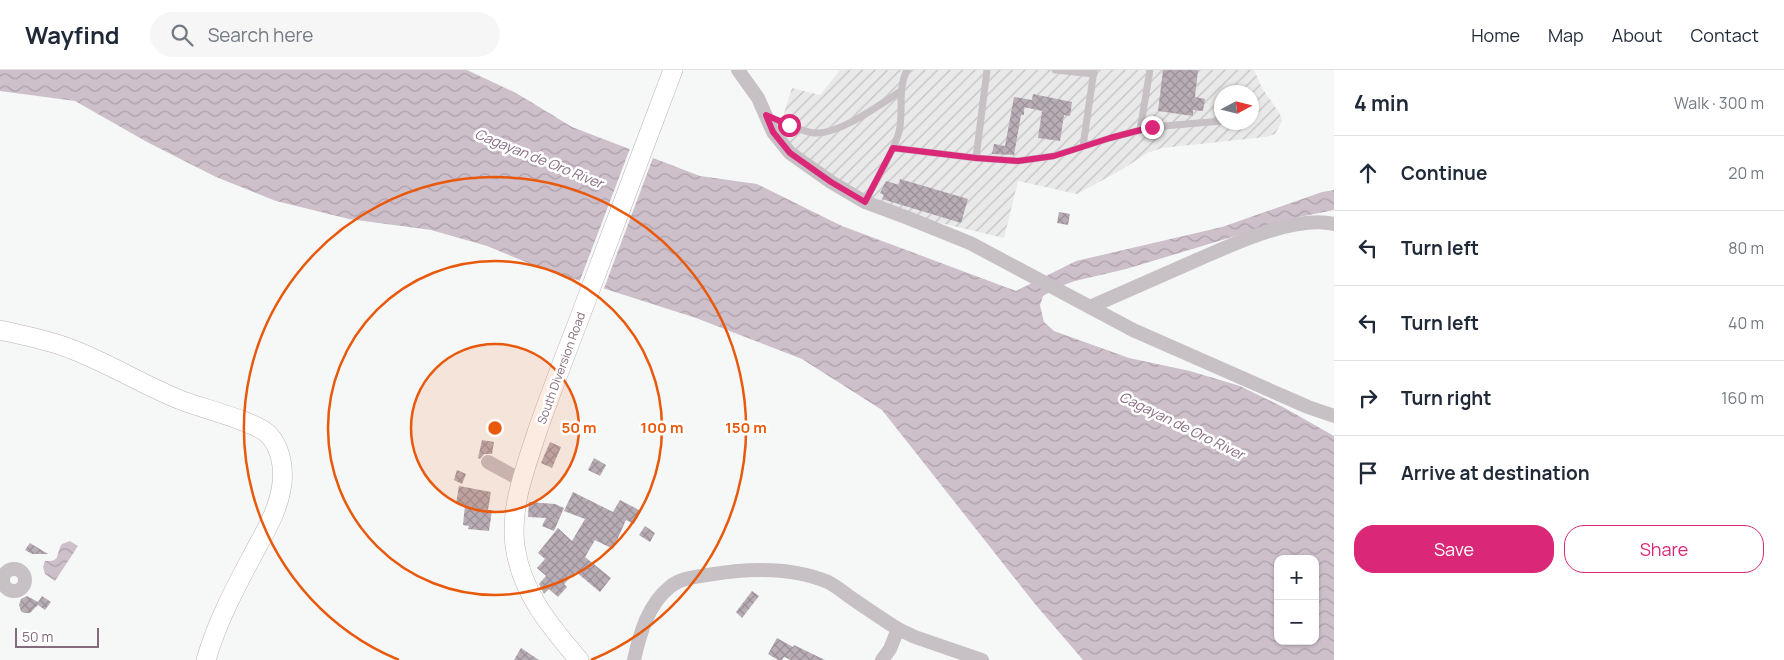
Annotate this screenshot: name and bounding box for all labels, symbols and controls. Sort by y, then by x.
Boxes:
search box [150,12,500,57]
text: Wayfind [25,18,120,51]
icon: search [168,21,196,49]
text: Search here [208,22,313,48]
text: Home [1471,23,1520,47]
text: Map [1548,23,1584,47]
text: About [1612,23,1662,47]
text: Contact [1690,23,1759,47]
north arrow [1214,85,1259,130]
text: 4 min [1354,89,1409,117]
text: Walk · 300 m [1674,92,1764,114]
route start [778,114,801,137]
route end [1141,116,1164,139]
water label: Cagayan de Oro River [472,124,608,193]
icon: ahead [1354,159,1382,187]
text: Continue [1401,160,1487,186]
text: 20 m [1728,162,1764,184]
icon: left [1354,234,1382,262]
text: Turn left [1401,235,1479,261]
text: 80 m [1728,237,1764,259]
icon: left [1354,309,1382,337]
street label: South Diversion Road [533,310,589,426]
text: Turn left [1401,310,1479,336]
text: 40 m [1728,312,1764,334]
icon: right [1354,384,1382,412]
text: Turn right [1401,385,1491,411]
water label: Cagayan de Oro River [1116,386,1249,464]
text: 160 m [1721,387,1764,409]
text: 50 m [561,417,597,438]
text: 100 m [641,417,683,438]
text: 150 m [725,417,767,438]
centre of rings [486,419,504,437]
icon: arrive [1354,459,1382,487]
text: Arrive at destination [1401,460,1590,486]
button: Save [1354,525,1554,573]
button: Share [1564,525,1764,573]
map controls [1274,555,1319,645]
button: + [1274,555,1319,600]
button: − [1274,600,1319,645]
scale bar [15,625,99,648]
text: 50 m [22,627,53,646]

